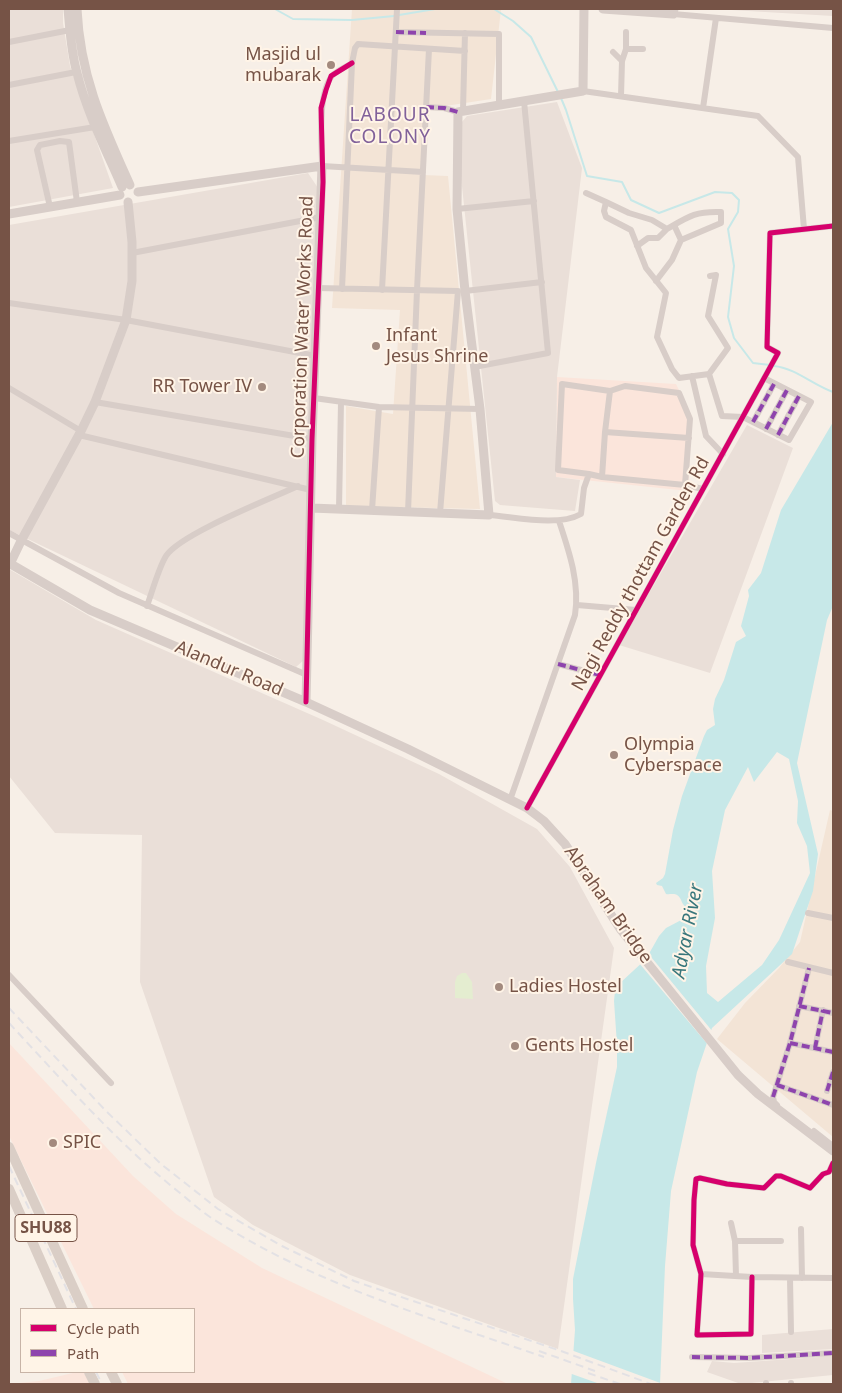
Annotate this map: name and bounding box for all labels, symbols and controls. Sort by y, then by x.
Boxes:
place label: Masjid ul mubarak [245,44,321,86]
marker: Masjid ul mubarak [325,59,337,71]
district label: LABOUR COLONY [348,105,432,149]
street label: Corporation Water Works Road [288,195,318,459]
place label: Infant Jesus Shrine [386,325,488,368]
marker: Infant Jesus Shrine [370,340,382,352]
place label: RR Tower IV [152,376,252,398]
marker: RR Tower IV [256,381,268,393]
street label: Nagi Reddy thottam Garden Rd [568,453,714,695]
street label: Alandur Road [172,637,286,701]
place label: Olympia Cyberspace [624,734,722,776]
marker: Olympia Cyberspace [608,749,620,761]
street label: Abraham Bridge [559,842,657,968]
water label: Adyar River [668,882,708,980]
place label: Ladies Hostel [509,976,622,998]
marker: Ladies Hostel [493,981,505,993]
place label: Gents Hostel [525,1035,633,1057]
marker: Gents Hostel [509,1040,521,1052]
place label: SPIC [63,1132,101,1154]
marker: SPIC [47,1137,59,1149]
road number: SHU88 [15,1214,77,1242]
legend [20,1308,195,1373]
text: Cycle path [67,1318,140,1338]
text: Path [67,1343,99,1363]

